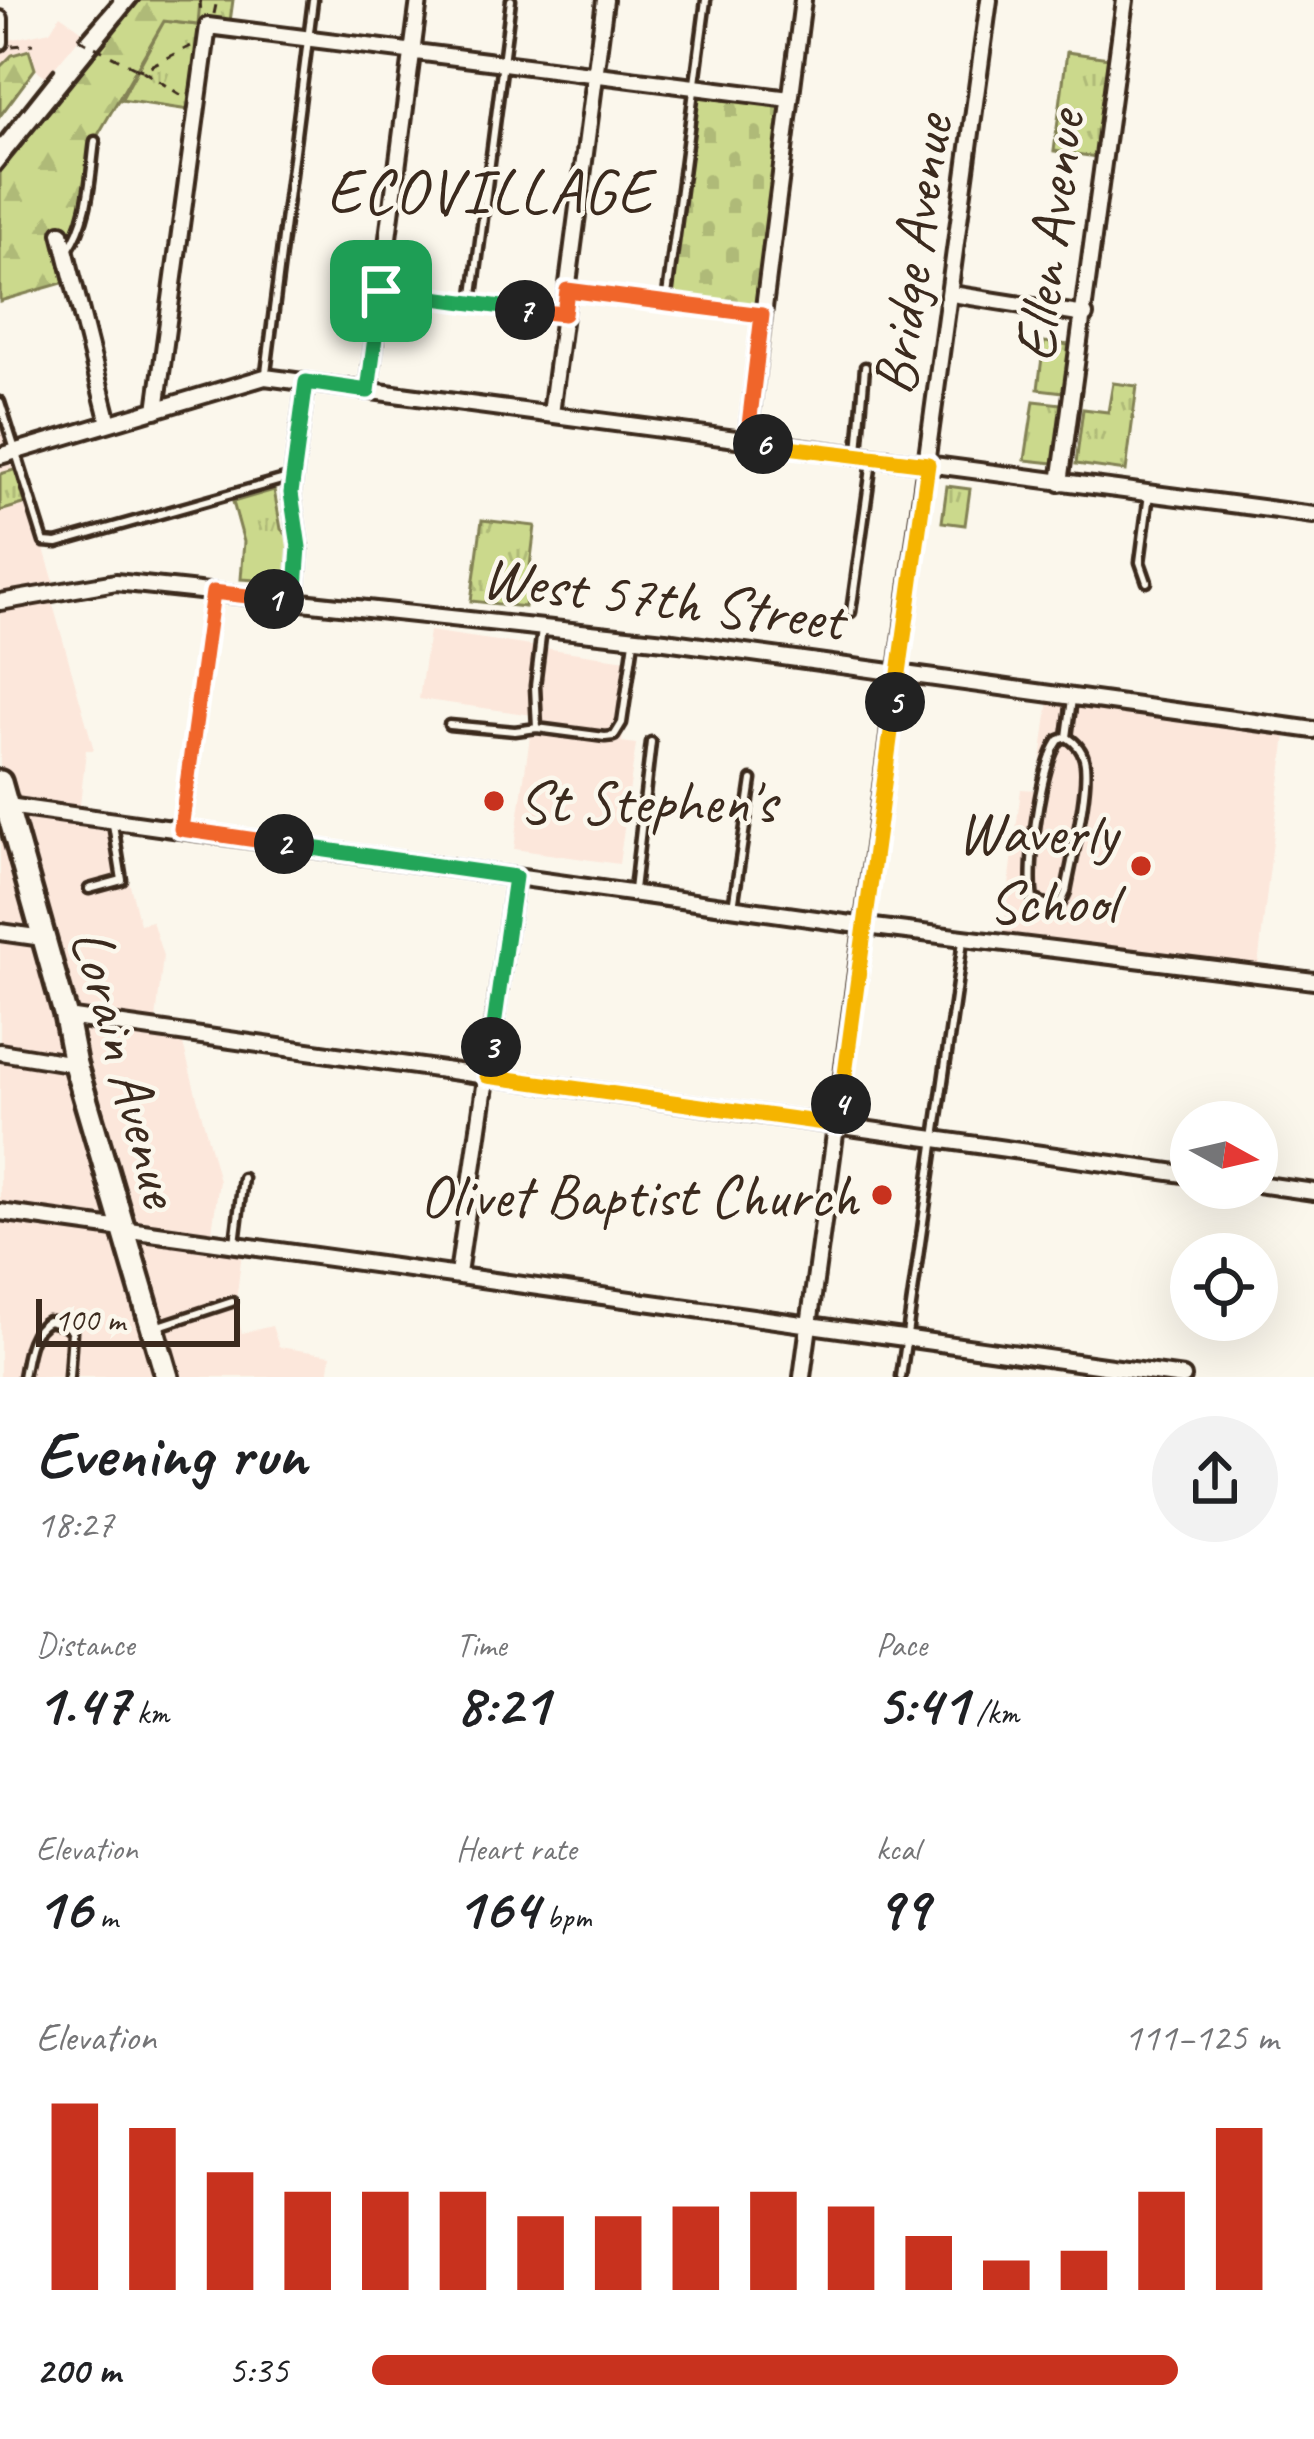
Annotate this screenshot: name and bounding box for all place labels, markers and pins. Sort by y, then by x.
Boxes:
pin [330,240,432,342]
pin: 7 [495,280,555,340]
pin: 6 [733,414,793,474]
pin: 1 [244,569,304,629]
pin: 5 [865,672,925,732]
place label: St Stephen's [518,764,781,840]
marker: St Stephen's [481,788,507,814]
place label: Waverly School [957,795,1127,940]
pin: 2 [254,814,314,874]
marker: Waverly School [1128,853,1154,879]
pin: 3 [461,1017,521,1077]
pin: 4 [811,1074,871,1134]
place label: Olivet Baptist Church [420,1158,861,1234]
marker: Olivet Baptist Church [869,1182,895,1208]

